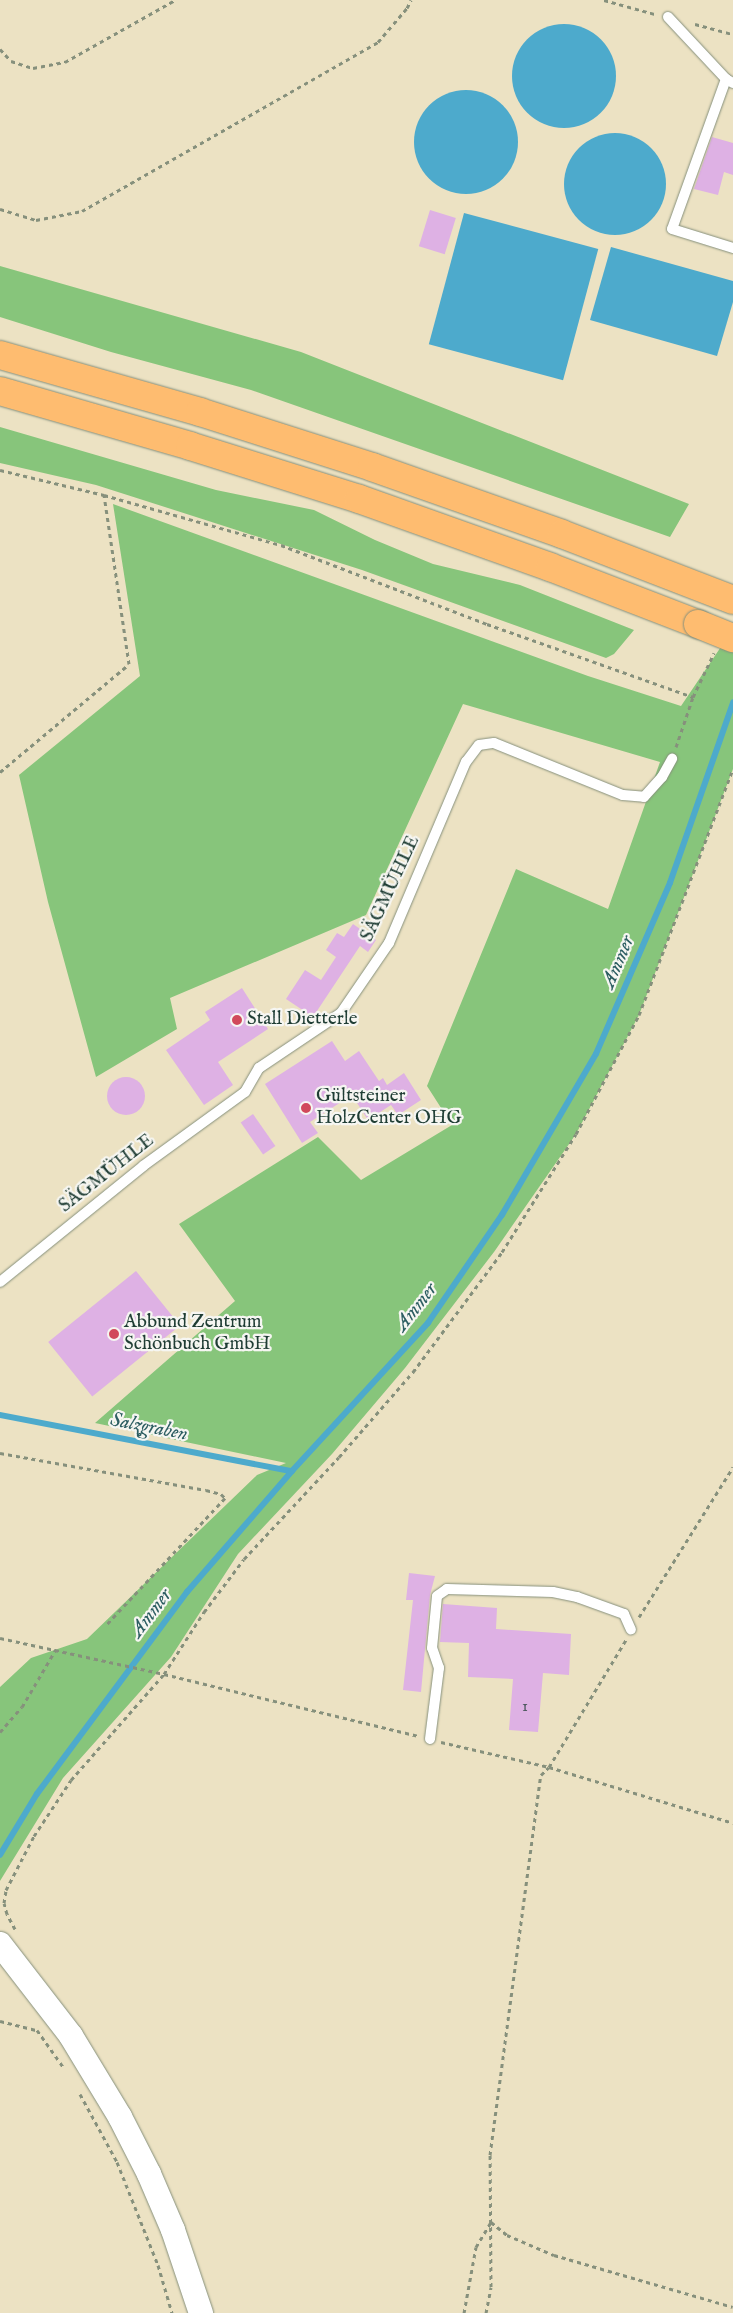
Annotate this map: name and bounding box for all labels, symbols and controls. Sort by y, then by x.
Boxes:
street label: SÄGMÜHLE [357,832,425,946]
water label: Ammer [596,932,640,992]
place label: Stall Dietterle [247,1009,358,1031]
marker: Stall Dietterle [231,1014,243,1026]
place label: Gültsteiner HolzCenter OHG [316,1086,462,1130]
marker: Gültsteiner HolzCenter OHG [300,1102,312,1114]
street label: SÄGMÜHLE [55,1130,159,1218]
water label: Ammer [390,1278,442,1336]
place label: Abbund Zentrum Schönbuch GmbH [124,1312,270,1356]
marker: Abbund Zentrum Schönbuch GmbH [108,1328,120,1340]
water label: Salzgraben [108,1408,190,1446]
water label: Ammer [125,1584,177,1642]
house number: 1 [522,1697,528,1717]

